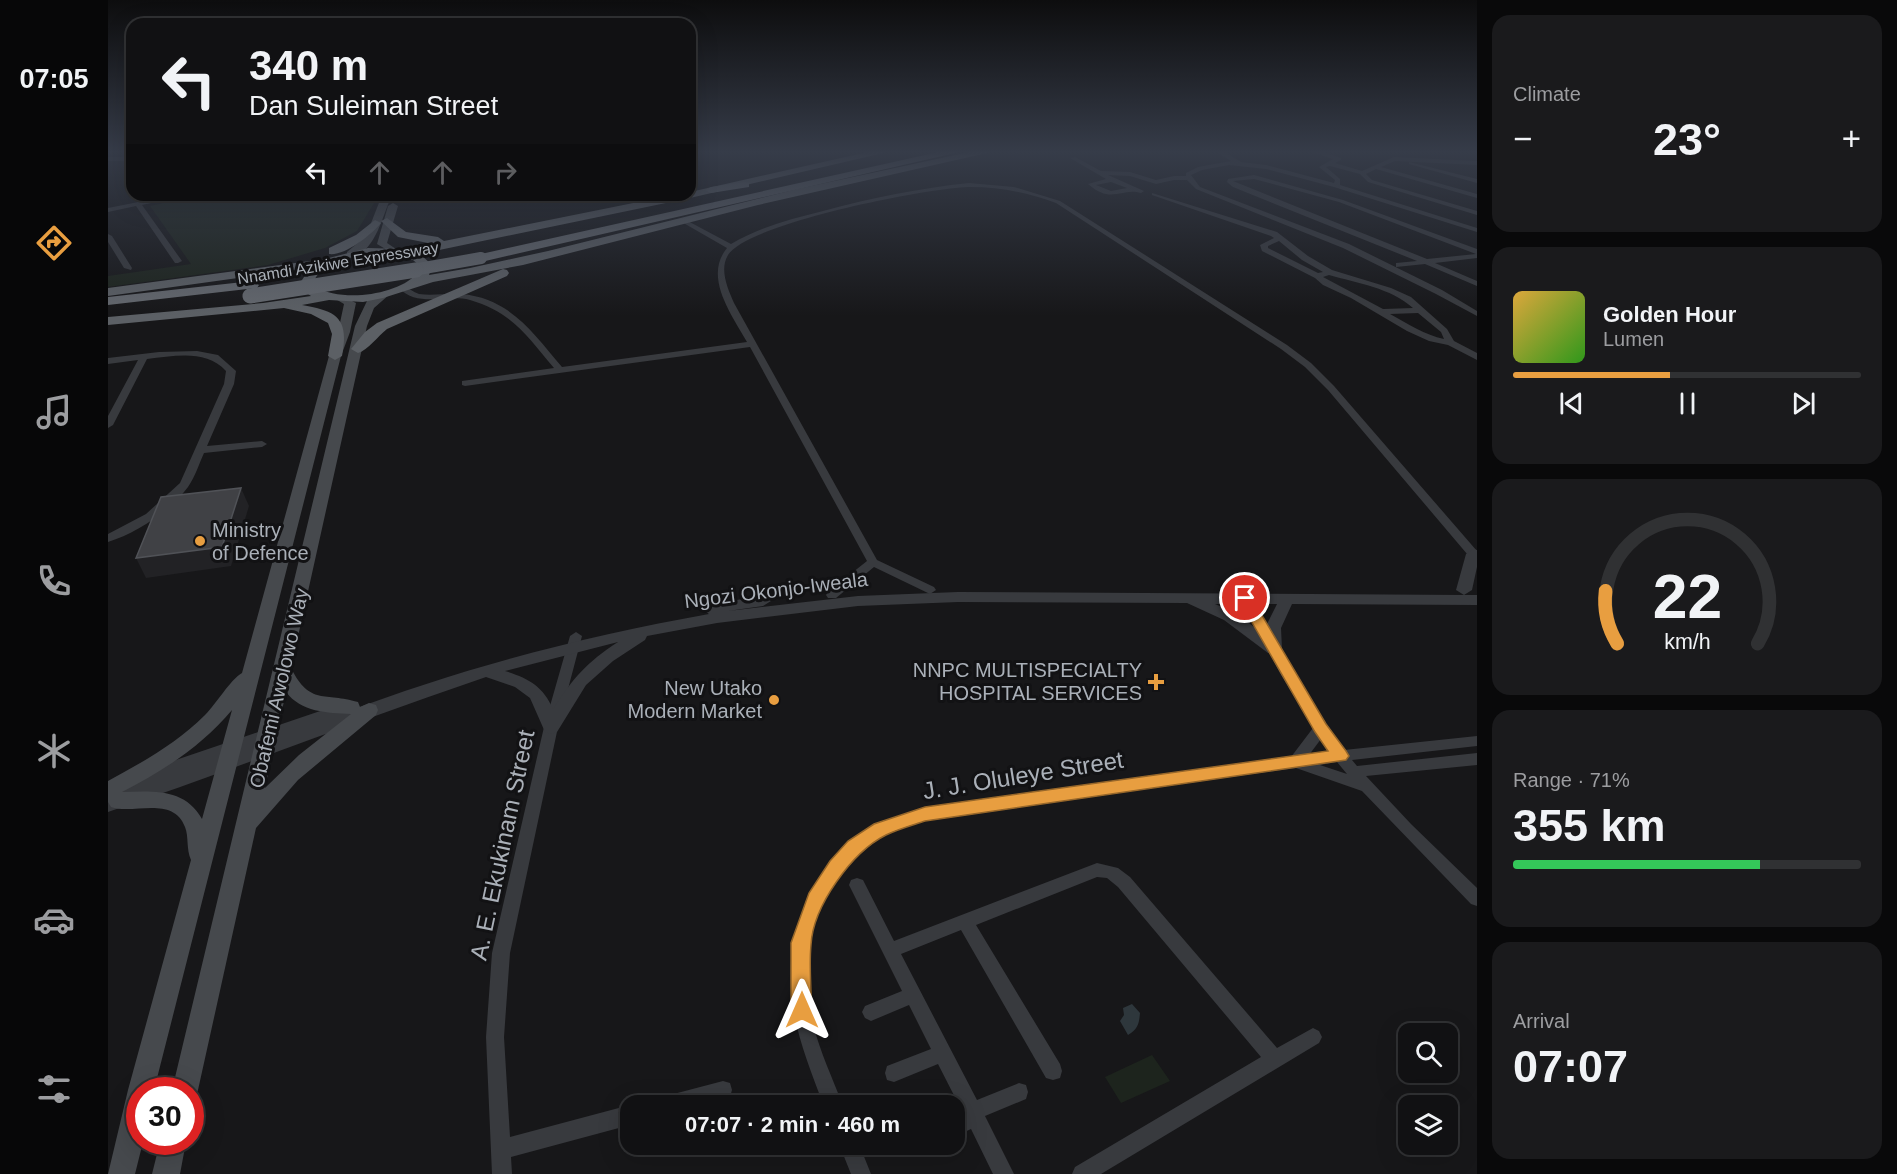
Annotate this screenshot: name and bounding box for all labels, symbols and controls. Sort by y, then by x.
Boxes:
icon: left [150,42,228,120]
text: 340 m [249,42,368,89]
text: 07:05 [19,64,89,94]
text: Climate [1513,83,1581,105]
text: Dan Suleiman Street [249,91,498,121]
text: 23° [1653,114,1721,165]
text: − [1513,120,1532,157]
text: + [1842,120,1861,157]
icon: left [300,156,333,189]
icon: ahead [363,156,396,189]
icon: ahead [426,156,459,189]
icon: right [489,156,522,189]
icon: directions [33,222,75,264]
street label: Nnamdi Azikiwe Expressway [236,239,440,287]
text: Golden Hour [1603,302,1736,327]
text: Lumen [1603,328,1664,350]
icon: previous [1555,387,1588,420]
icon: pause [1671,387,1704,420]
icon: next [1787,387,1820,420]
icon: music [33,391,75,433]
place label: Ministry of Defence [212,519,309,564]
marker: Ministry of Defence [193,534,207,548]
icon: phone [33,560,75,602]
text: 22 [1652,562,1722,631]
street label: Ngozi Okonjo-Iweala [683,568,870,612]
pin [1219,572,1270,623]
icon: arrive [1228,581,1261,614]
street label: Obafemi Awolowo Way [245,586,313,790]
text: km/h [1664,630,1710,654]
place label: NNPC MULTISPECIALTY HOSPITAL SERVICES [913,659,1142,704]
marker: NNPC MULTISPECIALTY HOSPITAL SERVICES [1147,673,1165,691]
place label: New Utako Modern Market [628,677,762,722]
marker: New Utako Modern Market [767,693,781,707]
street label: A. E. Ekukinam Street [464,727,540,963]
icon: climate [33,730,75,772]
street label: J. J. Oluleye Street [921,746,1126,804]
text: Range · 71% [1513,769,1630,791]
text: 355 km [1513,800,1666,851]
icon: car [33,899,75,941]
position arrow [770,978,834,1042]
text: Arrival [1513,1010,1570,1032]
map controls [1398,1023,1458,1155]
button: search [1398,1023,1458,1083]
text: 07:07 [1513,1041,1628,1092]
icon: filters [33,1068,75,1110]
speed limit sign: 30 [126,1077,204,1155]
button: layers [1398,1095,1458,1155]
text: 07:07 · 2 min · 460 m [685,1112,900,1137]

